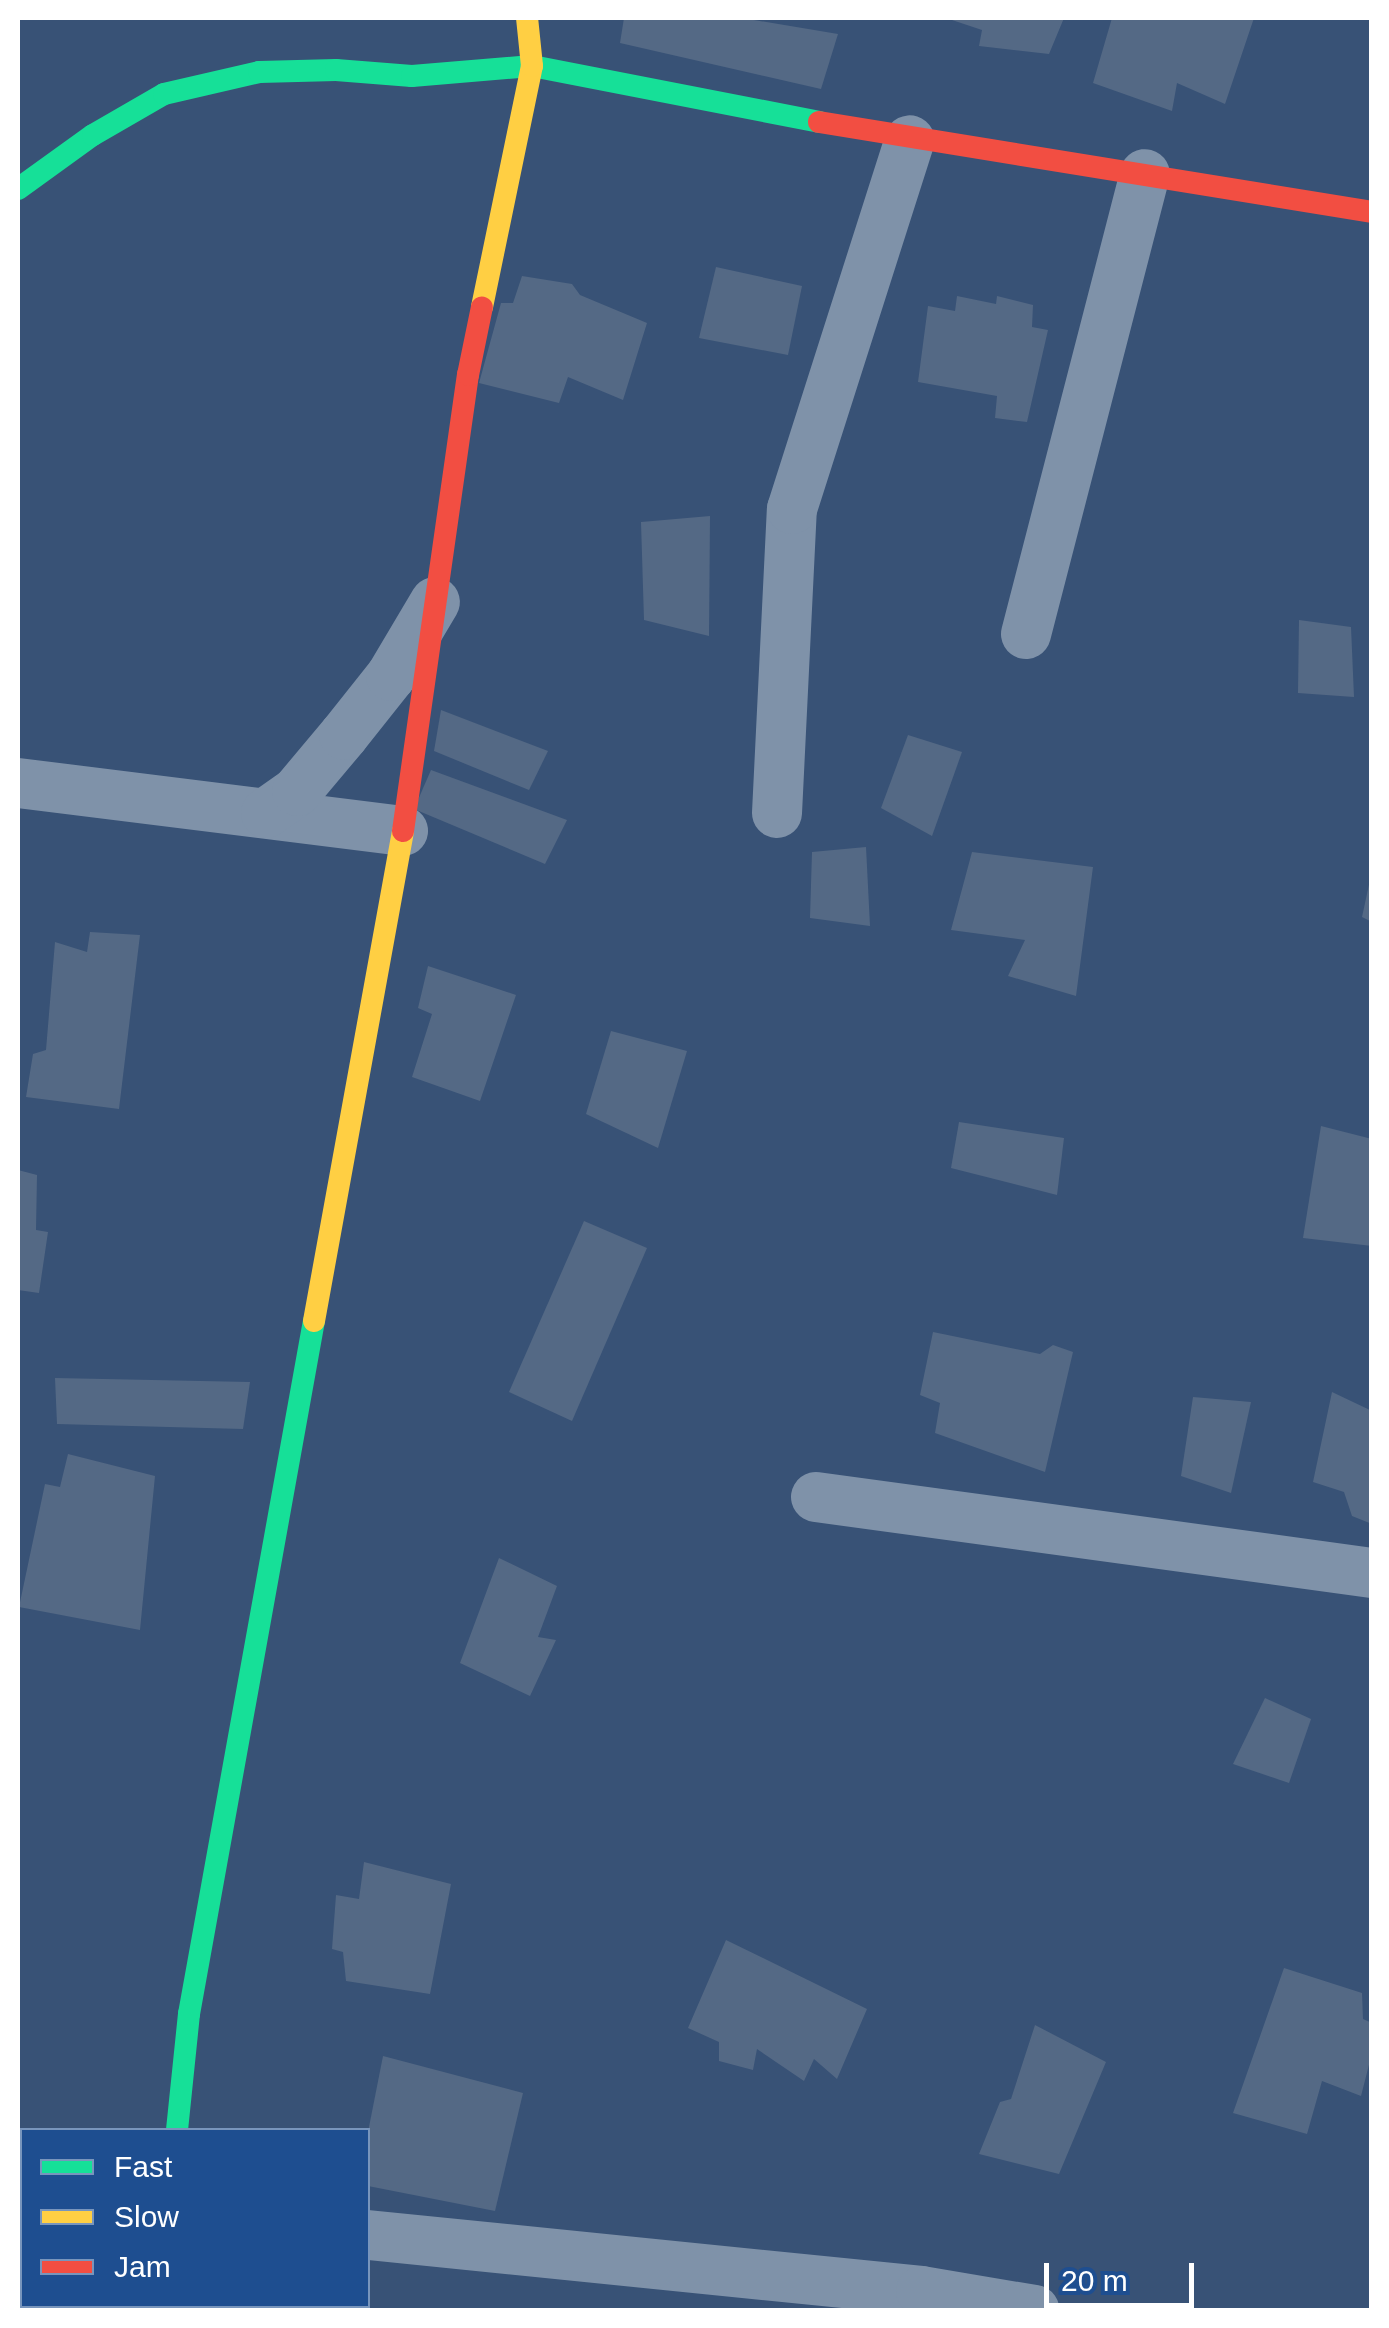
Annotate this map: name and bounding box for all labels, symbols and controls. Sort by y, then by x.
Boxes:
legend [20,2128,370,2308]
text: Fast [114,2150,172,2183]
text: Slow [114,2200,179,2233]
scale bar [1049,2243,1199,2305]
text: Jam [114,2250,171,2283]
text: 20 m [1061,2264,1128,2297]

